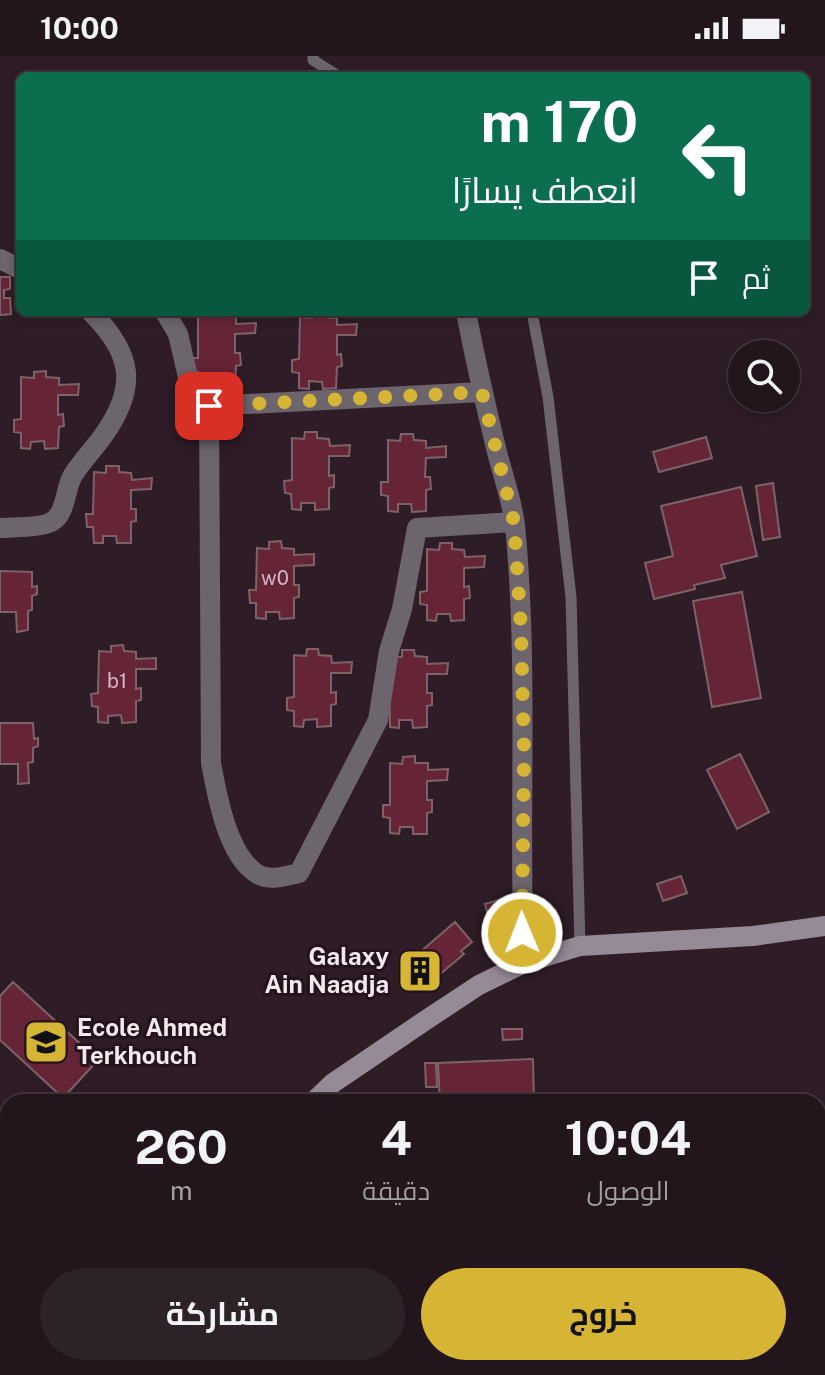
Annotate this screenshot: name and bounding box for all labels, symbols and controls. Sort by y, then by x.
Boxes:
text: 10:00 [40,10,119,46]
text: 170 m [481,89,638,155]
icon: left [666,104,770,208]
text: انعطف يسارًا [452,169,638,211]
icon: arrive [682,256,726,300]
text: ثم [742,260,770,296]
map controls [728,340,800,412]
button: search [728,340,800,412]
pin [175,372,243,440]
icon: arrive [187,384,231,428]
house number: w0 [261,566,289,590]
house number: b1 [107,669,127,693]
position arrow [480,891,564,975]
place label: Galaxy Ain Naadja [264,942,389,998]
building icon: Galaxy Ain Naadja [396,947,444,995]
place label: Ecole Ahmed Terkhouch [77,1013,227,1069]
school or university icon: Ecole Ahmed Terkhouch [22,1018,70,1066]
text: 4 [380,1109,412,1166]
text: 10:04 [565,1109,691,1166]
text: 260 [135,1118,228,1175]
text: m [170,1175,192,1206]
text: دقيقة [362,1175,430,1206]
text: الوصول [587,1175,669,1206]
button: مشاركة [40,1268,405,1360]
button: خروج [421,1268,786,1360]

